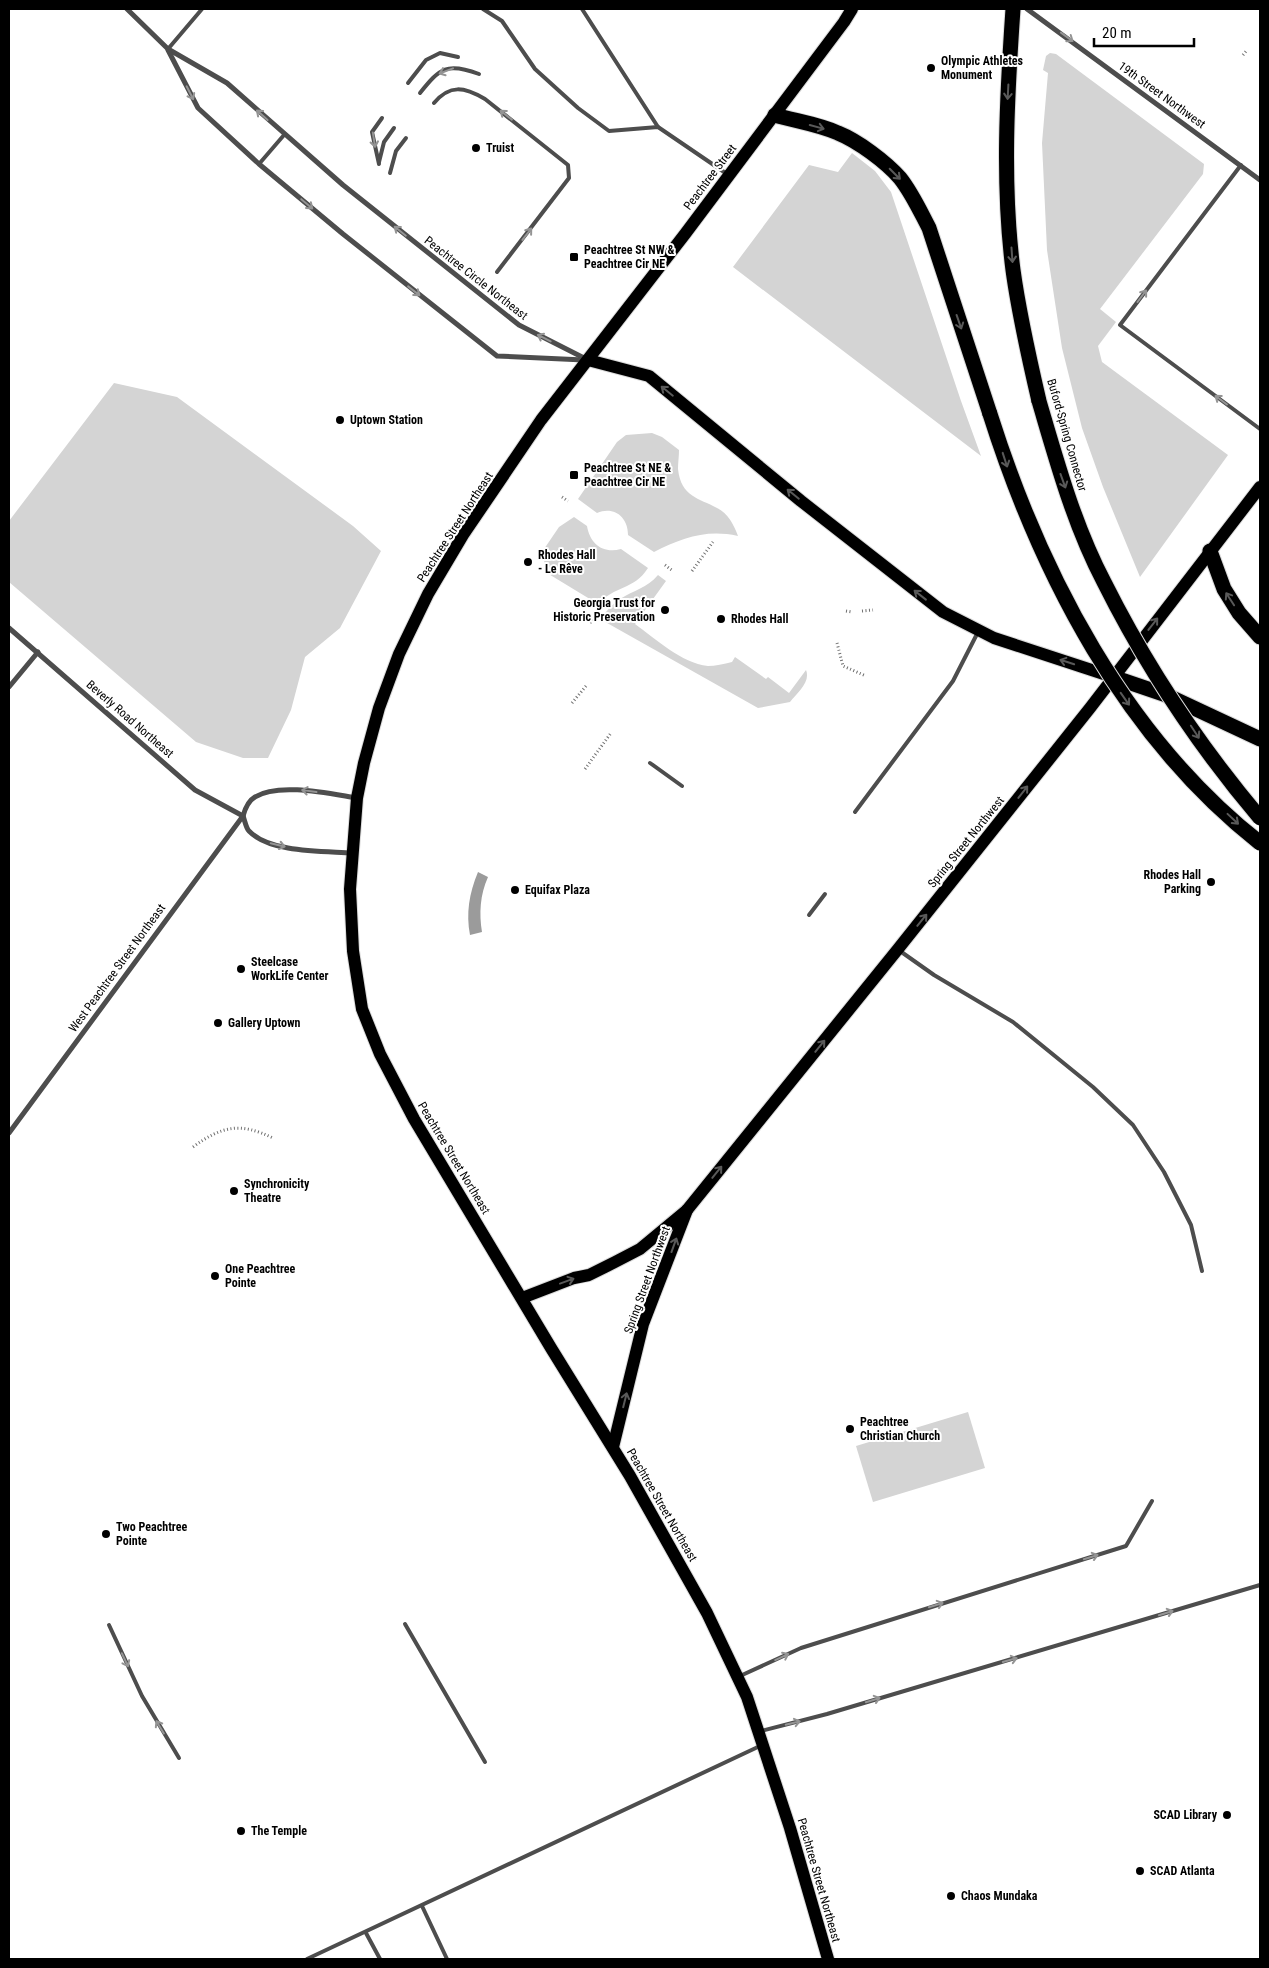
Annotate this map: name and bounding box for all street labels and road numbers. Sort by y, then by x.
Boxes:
street label: 19th Street Northwest [1116,59,1209,131]
street label: Peachtree Street [681,141,739,213]
street label: Peachtree Circle Northeast [422,233,531,323]
street label: Buford-Spring Connector [1044,377,1090,493]
street label: Peachtree Street Northeast [414,469,496,585]
street label: Beverly Road Northeast [84,677,177,761]
street label: Spring Street Northwest [925,793,1007,890]
street label: West Peachtree Street Northeast [66,901,168,1035]
street label: Peachtree Street Northeast [415,1099,493,1217]
street label: Spring Street Northwest [621,1224,673,1336]
street label: Peachtree Street Northeast [624,1446,700,1564]
street label: Peachtree Street Northeast [795,1816,844,1944]

